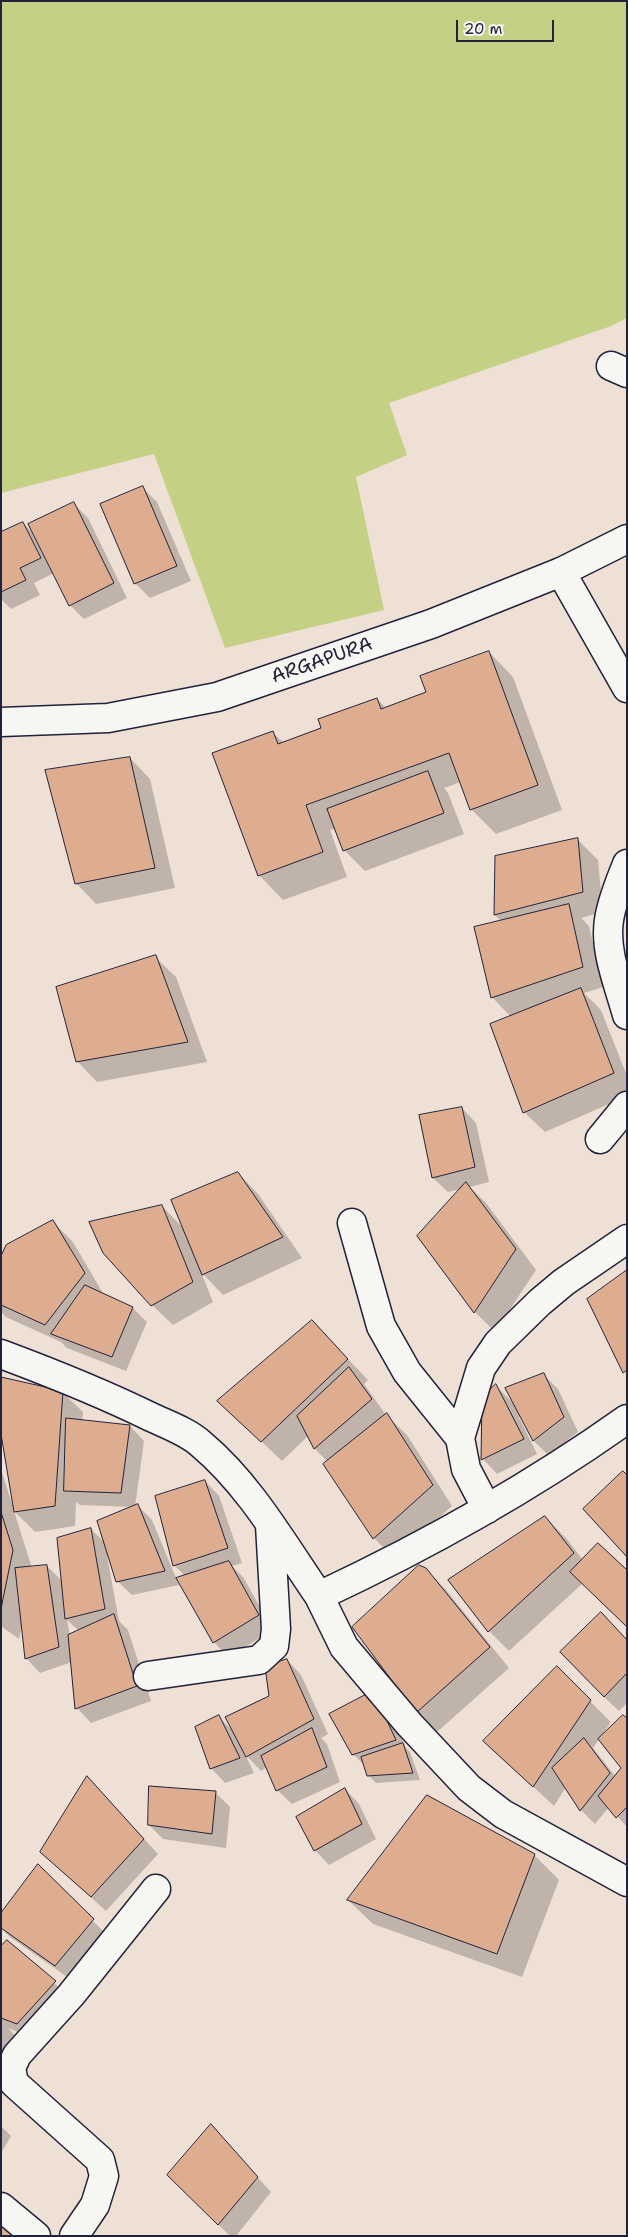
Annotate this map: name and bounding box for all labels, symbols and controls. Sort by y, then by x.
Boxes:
scale bar [458,10,556,42]
text: 20 m [464,19,503,39]
street label: ARGAPURA [268,633,376,689]

